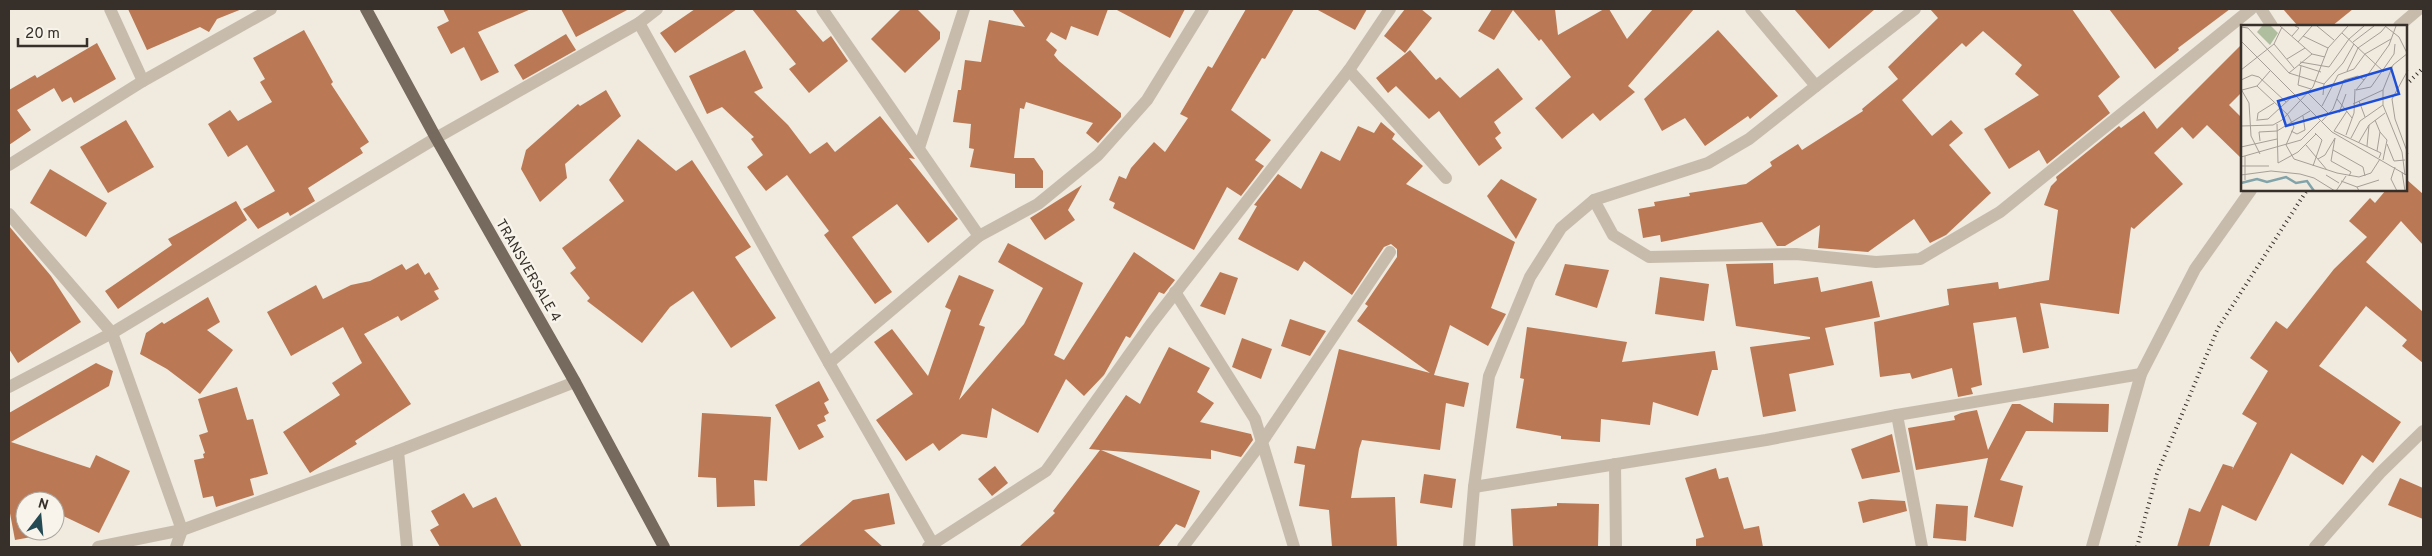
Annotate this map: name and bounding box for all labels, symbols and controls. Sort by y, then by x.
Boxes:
scale bar [18,15,86,47]
text: 20 m [25,25,60,44]
inset map [2241,25,2407,191]
street label: TRANSVERSALE 4 [491,216,564,325]
north arrow [15,491,65,541]
text: N [36,495,50,515]

